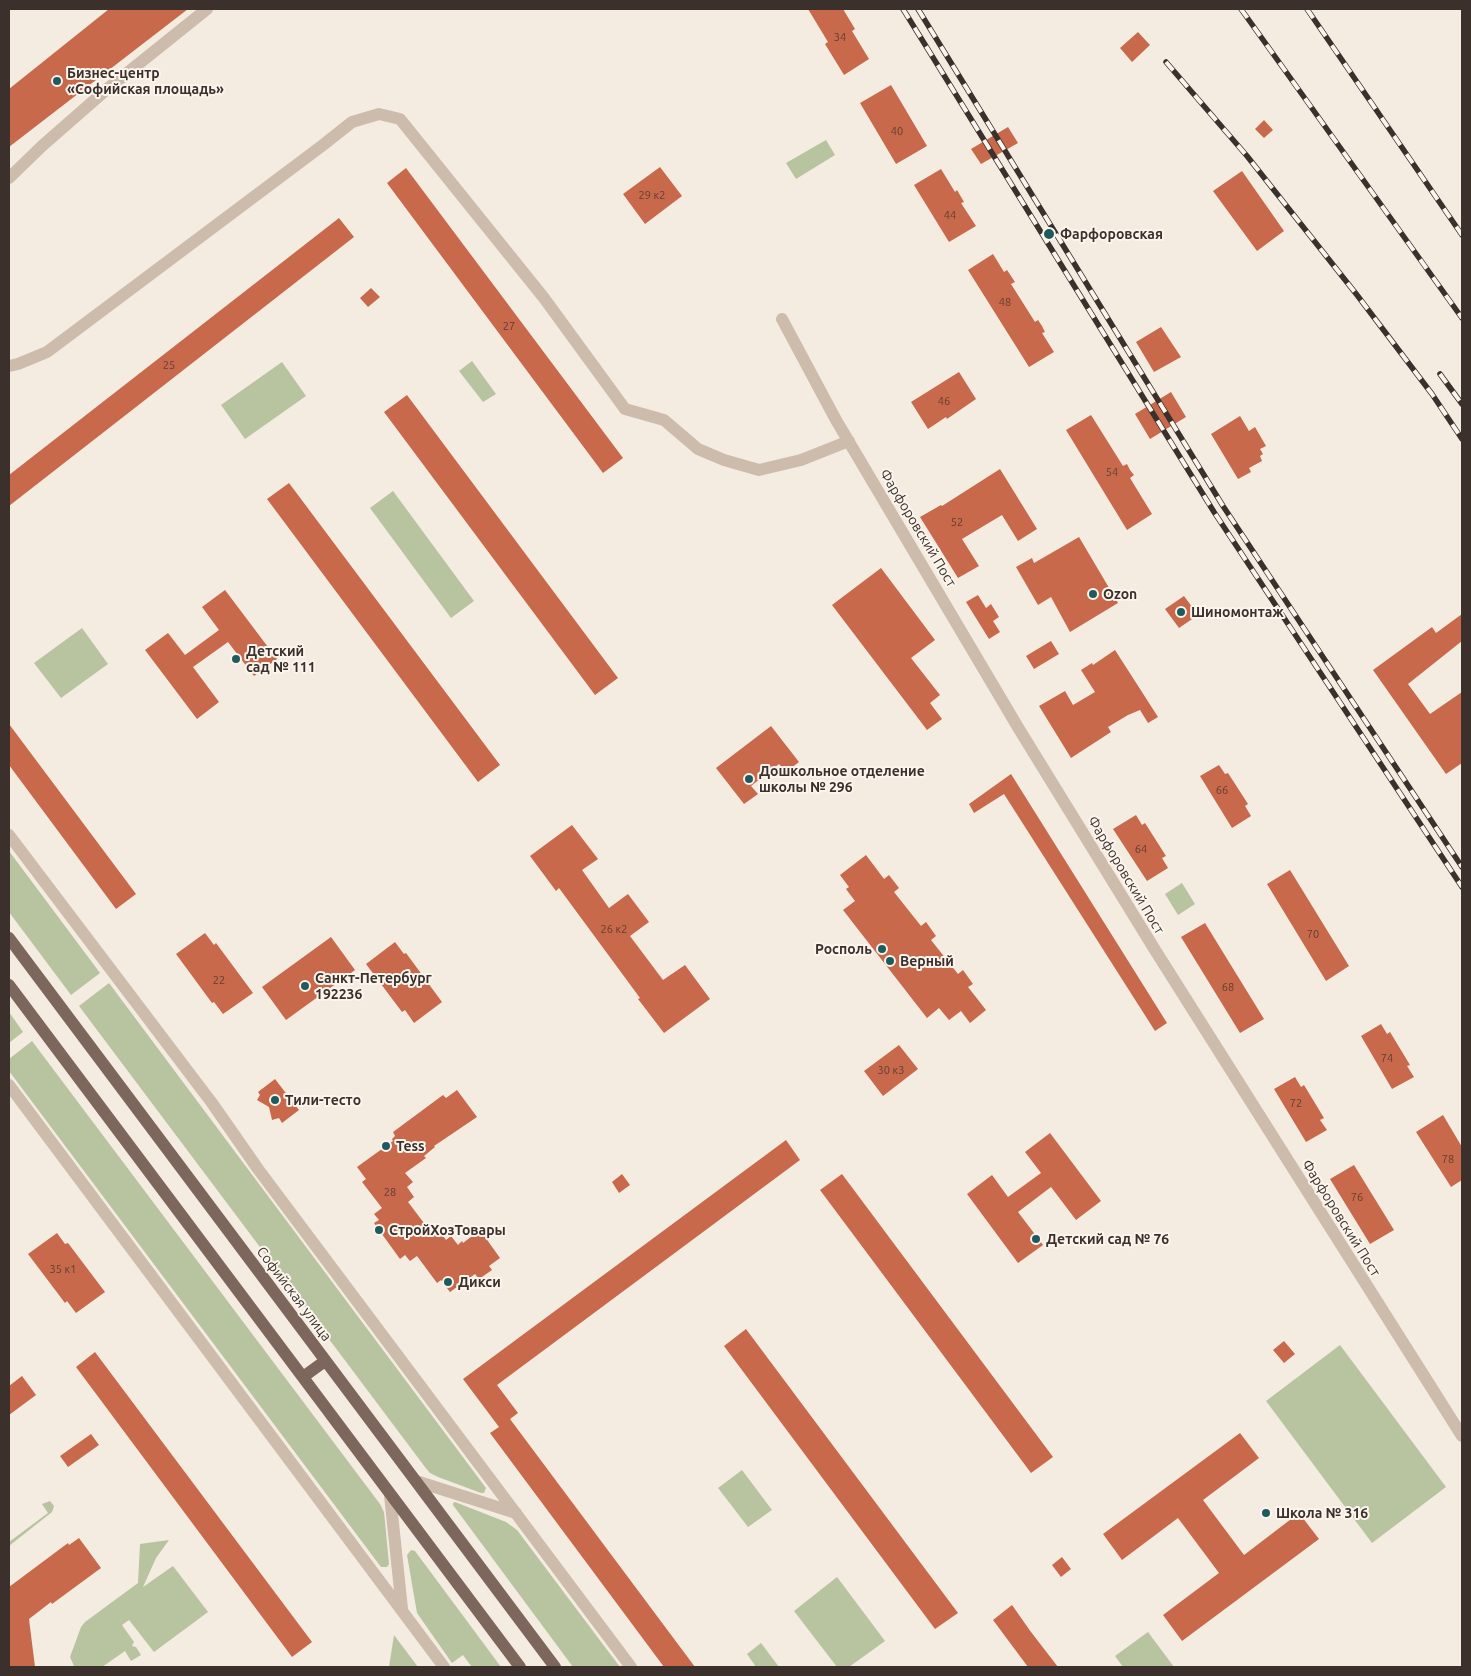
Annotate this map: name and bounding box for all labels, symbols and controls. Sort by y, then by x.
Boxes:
house number: 34 [834,30,846,44]
place label: Бизнес-центр «Софийская площадь» [67,65,224,98]
marker: Бизнес-центр «Софийская площадь» [51,75,63,87]
house number: 40 [891,124,903,138]
house number: 29 к2 [639,188,665,202]
house number: 44 [944,208,956,222]
place label: Фарфоровская [1060,226,1163,242]
marker: Фарфоровская [1042,227,1056,241]
house number: 48 [999,295,1011,309]
house number: 27 [503,319,515,333]
house number: 25 [163,358,175,372]
house number: 46 [938,394,950,408]
house number: 54 [1106,465,1118,479]
street label: Фарфоровский Пост [876,466,960,590]
house number: 52 [951,515,963,529]
place label: Ozon [1103,586,1137,602]
marker: Ozon [1087,588,1099,600]
place label: Шиномонтаж [1191,604,1284,620]
marker: Шиномонтаж [1175,606,1187,618]
place label: Детский сад № 111 [246,643,316,676]
marker: Детский сад № 111 [230,653,242,665]
place label: Дошкольное отделение школы № 296 [759,763,925,796]
marker: Дошкольное отделение школы № 296 [743,773,755,785]
house number: 66 [1216,783,1228,797]
street label: Фарфоровский Пост [1084,813,1168,937]
house number: 64 [1135,842,1147,856]
house number: 26 к2 [601,922,627,936]
house number: 70 [1307,927,1319,941]
place label: Росполь [815,941,872,957]
marker: Росполь [876,943,888,955]
place label: Верный [900,953,954,969]
marker: Верный [884,955,896,967]
place label: Санкт-Петербург 192236 [315,970,432,1002]
house number: 22 [213,973,225,987]
marker: Санкт-Петербург 192236 [299,980,311,992]
house number: 68 [1222,980,1234,994]
house number: 74 [1381,1051,1393,1065]
house number: 30 к3 [878,1063,904,1077]
place label: Тили-тесто [285,1092,361,1108]
marker: Тили-тесто [269,1094,281,1106]
house number: 72 [1290,1096,1302,1110]
place label: Tess [396,1138,425,1154]
marker: Tess [380,1140,392,1152]
house number: 78 [1442,1152,1454,1166]
street label: Фарфоровский Пост [1298,1157,1384,1279]
house number: 28 [384,1185,396,1199]
house number: 76 [1351,1190,1363,1204]
place label: СтройХозТовары [389,1222,506,1238]
marker: СтройХозТовары [373,1224,385,1236]
place label: Детский сад № 76 [1046,1231,1169,1247]
marker: Детский сад № 76 [1030,1233,1042,1245]
street label: Софийская улица [253,1243,335,1345]
house number: 35 к1 [50,1262,76,1276]
place label: Дикси [458,1274,501,1290]
marker: Дикси [442,1276,454,1288]
place label: Школа № 316 [1276,1505,1368,1521]
marker: Школа № 316 [1260,1507,1272,1519]

